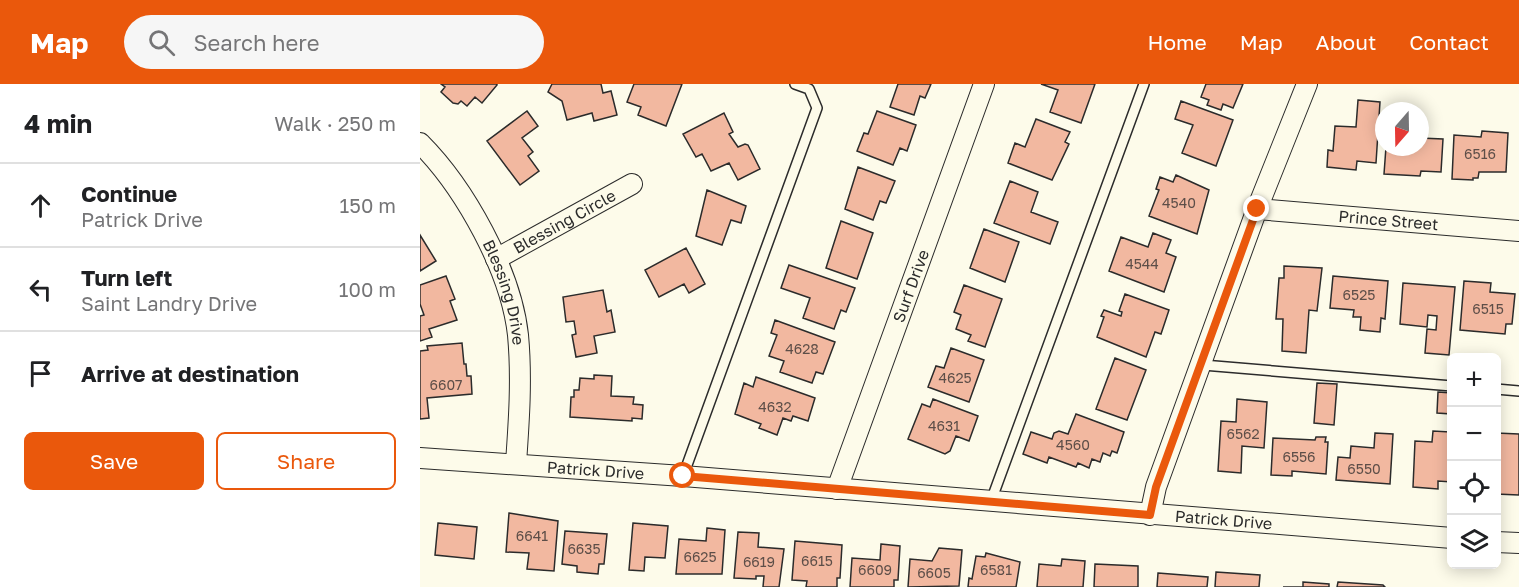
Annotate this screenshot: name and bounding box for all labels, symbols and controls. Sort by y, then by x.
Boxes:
search box [124,15,544,69]
text: Map [30,26,88,59]
icon: search [145,26,178,59]
text: Search here [193,29,319,56]
text: Home [1147,29,1207,55]
text: Map [1240,29,1283,55]
text: About [1316,29,1376,55]
text: Contact [1409,29,1489,55]
north arrow [1375,102,1429,156]
text: 4 min [24,108,92,139]
text: Walk · 250 m [274,111,396,135]
house number: 6516 [1464,145,1496,162]
text: Continue [81,180,177,207]
street label: Blessing Circle [509,185,619,258]
icon: ahead [24,189,57,222]
text: 150 m [340,193,396,217]
house number: 4540 [1162,194,1196,211]
route end [1243,195,1269,221]
street label: Prince Street [1338,206,1439,234]
text: Patrick Drive [81,207,203,231]
street label: Blessing Drive [479,236,529,346]
street label: Surf Drive [888,247,933,325]
house number: 4544 [1125,255,1159,272]
text: Turn left [81,264,172,291]
icon: left [24,273,57,306]
text: 100 m [339,277,396,301]
house number: 6525 [1343,286,1375,303]
text: Saint Landry Drive [81,291,257,315]
house number: 6515 [1472,300,1504,317]
house number: 4628 [785,340,819,357]
map controls [1447,353,1501,569]
button: + [1447,353,1501,407]
icon: arrive [24,357,57,390]
text: Arrive at destination [81,360,299,387]
house number: 4625 [938,369,972,386]
house number: 6607 [429,376,463,393]
house number: 4632 [758,398,792,415]
button: − [1447,407,1501,461]
house number: 4631 [928,417,960,434]
house number: 6562 [1226,425,1260,442]
button: Save [24,432,204,490]
button: Share [216,432,396,490]
house number: 4560 [1056,436,1090,453]
house number: 6556 [1282,448,1316,465]
street label: Patrick Drive [546,457,645,483]
house number: 6550 [1347,460,1381,477]
button: locate [1447,461,1501,515]
route start [669,462,695,488]
street label: Patrick Drive [1174,506,1273,533]
button: layers [1447,515,1501,569]
house number: 6641 [516,527,548,544]
house number: 6635 [567,540,601,557]
house number: 6625 [683,548,717,565]
house number: 6615 [801,552,833,569]
house number: 6619 [743,553,775,570]
house number: 6609 [858,561,892,578]
house number: 6581 [980,561,1012,578]
house number: 6605 [917,564,951,581]

